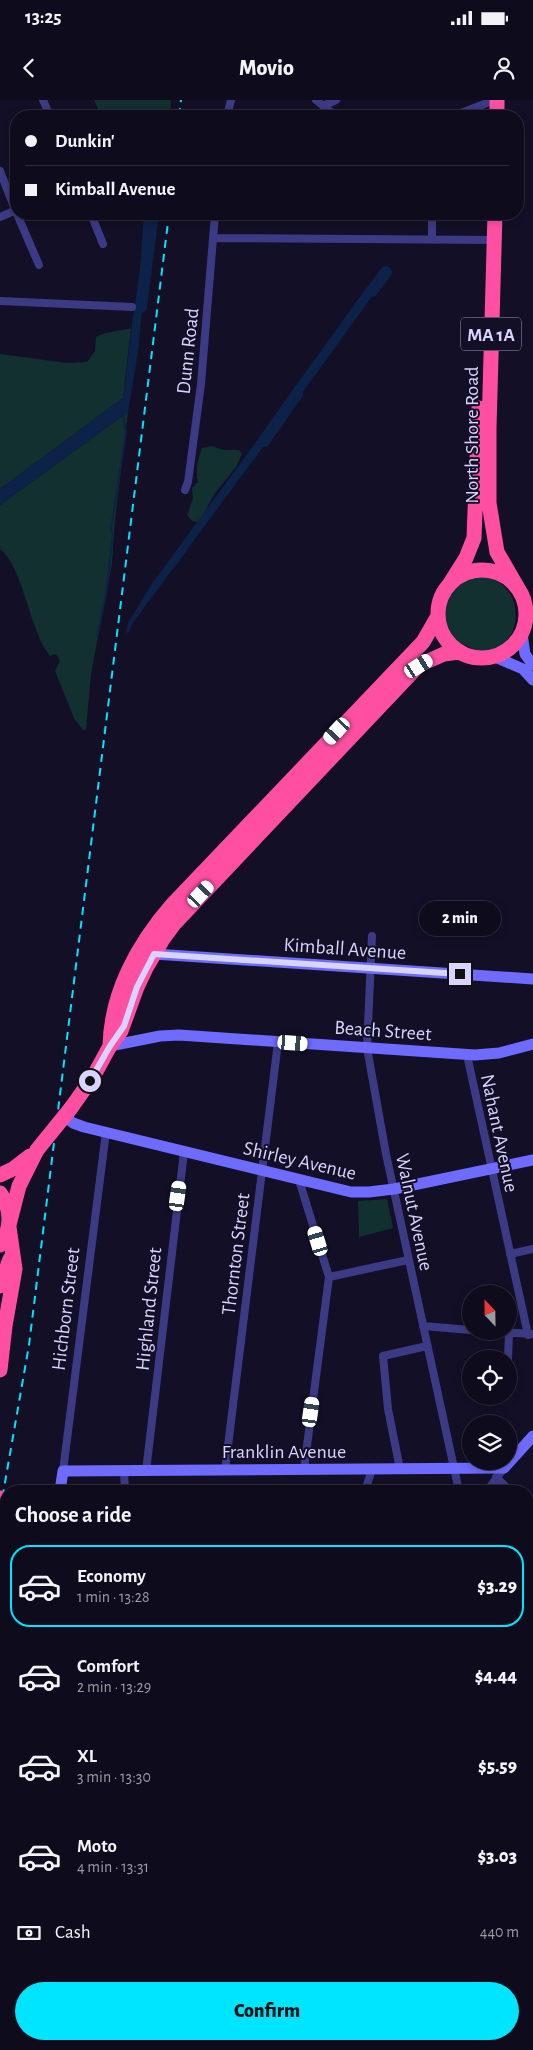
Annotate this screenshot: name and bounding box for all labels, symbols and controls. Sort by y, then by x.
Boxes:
text: 13:25 [25,8,62,27]
icon: back [15,54,43,82]
icon: person [490,54,518,82]
text: Movio [239,57,294,79]
text: Dunkin' [55,132,115,151]
text: Kimball Avenue [55,180,175,199]
street label: Dunn Road [174,307,202,395]
road number: MA 1A [461,318,521,350]
street label: North Shore Road [462,366,482,504]
car [402,652,435,680]
car [321,715,352,747]
car [185,878,216,910]
callout: 2 min [419,902,501,936]
text: 2 min [442,910,478,926]
street label: Kimball Avenue [283,935,407,963]
route end [449,963,471,985]
street label: Beach Street [334,1018,433,1044]
car [277,1034,308,1052]
route start [79,1070,101,1092]
street label: Nahant Avenue [477,1072,521,1194]
street label: Shirley Avenue [241,1138,358,1184]
street label: Walnut Avenue [392,1152,436,1273]
car [168,1180,187,1212]
street label: Thornton Street [219,1191,253,1316]
car [306,1224,329,1258]
street label: Hichborn Street [49,1246,84,1372]
street label: Highland Street [133,1246,165,1372]
north arrow [462,1285,518,1340]
map controls [462,1285,517,1470]
button: locate [462,1350,517,1405]
car [301,1396,320,1428]
button: layers [462,1415,517,1470]
street label: Franklin Avenue [222,1442,346,1462]
text: Choose a ride [15,1504,131,1526]
icon: car [17,1564,62,1609]
text: Economy [77,1567,146,1586]
text: $3.29 [477,1577,517,1596]
text: 1 min · 13:28 [77,1589,150,1605]
icon: car [17,1654,62,1699]
text: Comfort [77,1657,139,1676]
text: $4.44 [475,1667,517,1686]
text: 2 min · 13:29 [77,1679,151,1695]
icon: car [17,1744,62,1789]
text: XL [77,1747,97,1766]
text: $5.59 [478,1757,517,1776]
text: 3 min · 13:30 [77,1769,151,1785]
icon: car [17,1834,62,1879]
text: Moto [77,1837,117,1856]
text: $3.03 [477,1847,517,1866]
text: 4 min · 13:31 [77,1859,149,1875]
icon: cash [15,1919,43,1947]
text: Cash [55,1923,91,1942]
text: 440 m [480,1924,519,1940]
button: Confirm [15,1982,519,2040]

